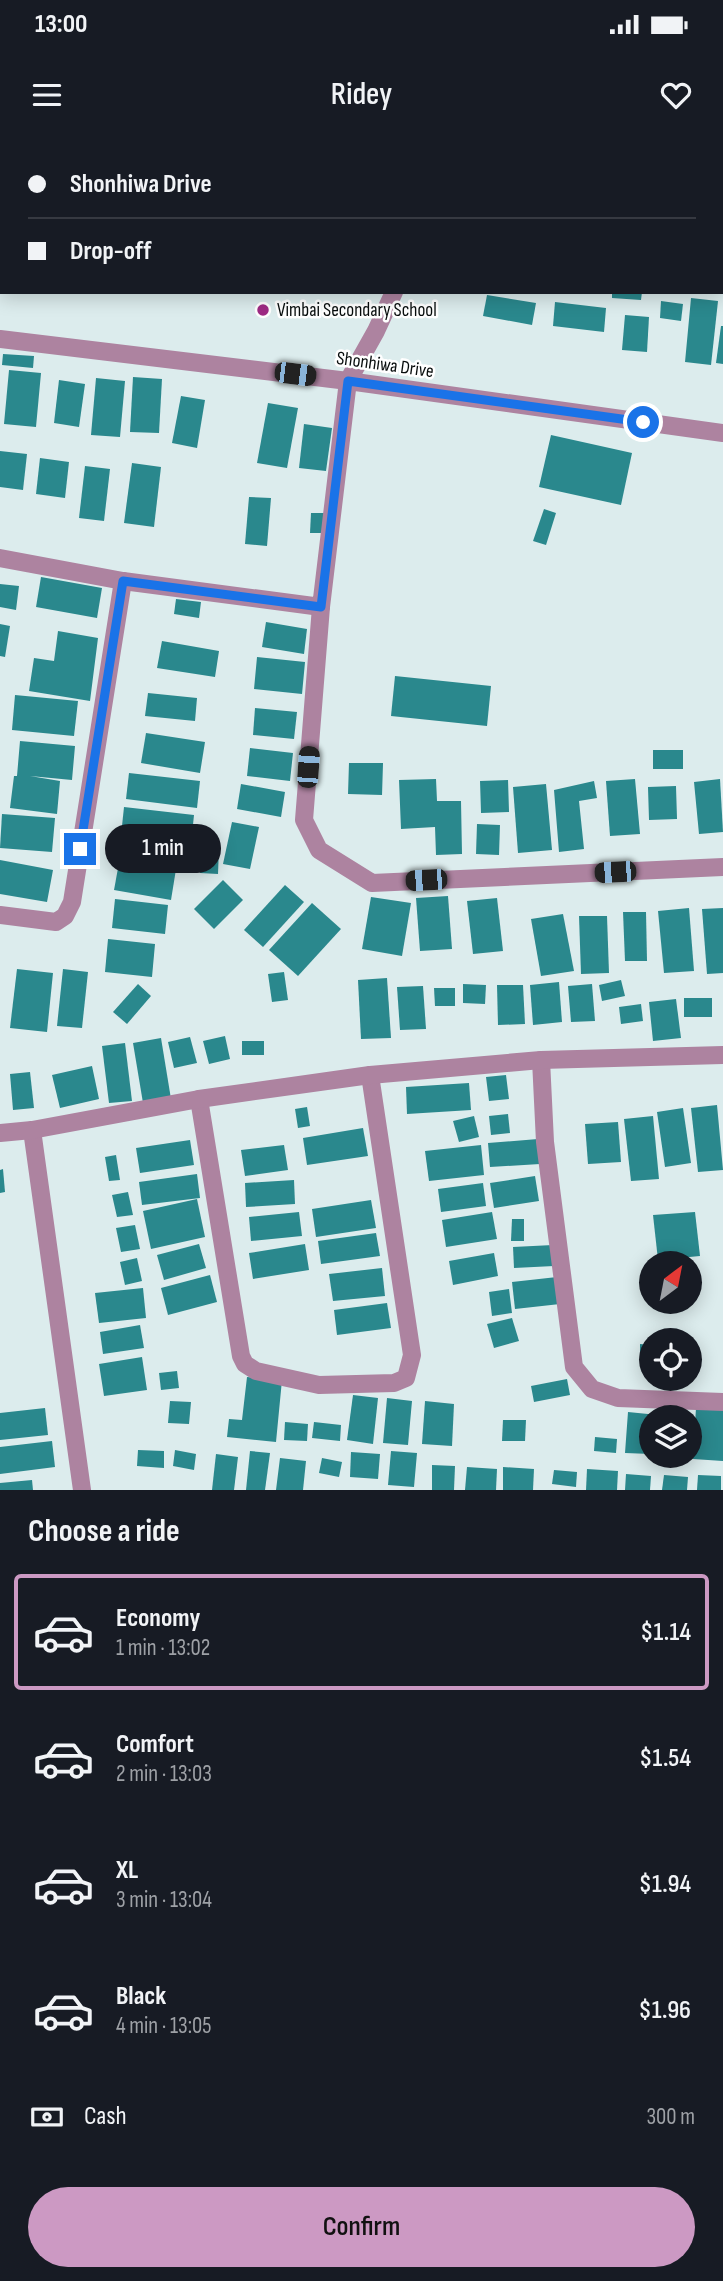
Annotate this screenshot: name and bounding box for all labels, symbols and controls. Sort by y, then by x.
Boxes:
text: 13:00 [35,9,87,40]
text: Ridey [331,75,392,114]
icon: menu [28,76,66,114]
icon: heart [657,76,695,114]
text: Shonhiwa Drive [70,169,212,200]
text: Drop-off [70,236,151,267]
place label: Vimbai Secondary School [277,299,437,322]
marker: Vimbai Secondary School [255,302,271,318]
street label: Shonhiwa Drive [335,347,435,383]
car [273,361,318,387]
route start [627,406,659,438]
car [297,745,320,789]
callout: 1 min [104,824,220,874]
route end [64,833,96,865]
text: 1 min [142,834,184,862]
car [594,860,637,884]
car [405,868,448,892]
north arrow [639,1251,702,1314]
map controls [639,1251,702,1468]
button: locate [639,1328,702,1391]
button: layers [639,1405,702,1468]
text: Choose a ride [28,1512,180,1551]
icon: car [32,1601,95,1664]
text: Economy [116,1603,200,1634]
text: $1.14 [640,1617,691,1648]
text: 1 min · 13:02 [116,1634,210,1662]
icon: car [32,1727,95,1790]
text: Comfort [116,1729,194,1760]
text: $1.54 [639,1743,691,1774]
text: 2 min · 13:03 [116,1760,212,1788]
icon: car [32,1853,95,1916]
text: XL [116,1855,138,1886]
text: $1.94 [639,1869,691,1900]
text: 3 min · 13:04 [116,1886,212,1914]
icon: car [32,1979,95,2042]
text: Black [116,1981,166,2012]
text: $1.96 [639,1995,691,2026]
text: 4 min · 13:05 [116,2012,212,2040]
icon: cash [28,2098,66,2136]
text: Cash [84,2101,127,2132]
text: 300 m [646,2103,695,2131]
button: Confirm [28,2187,695,2267]

